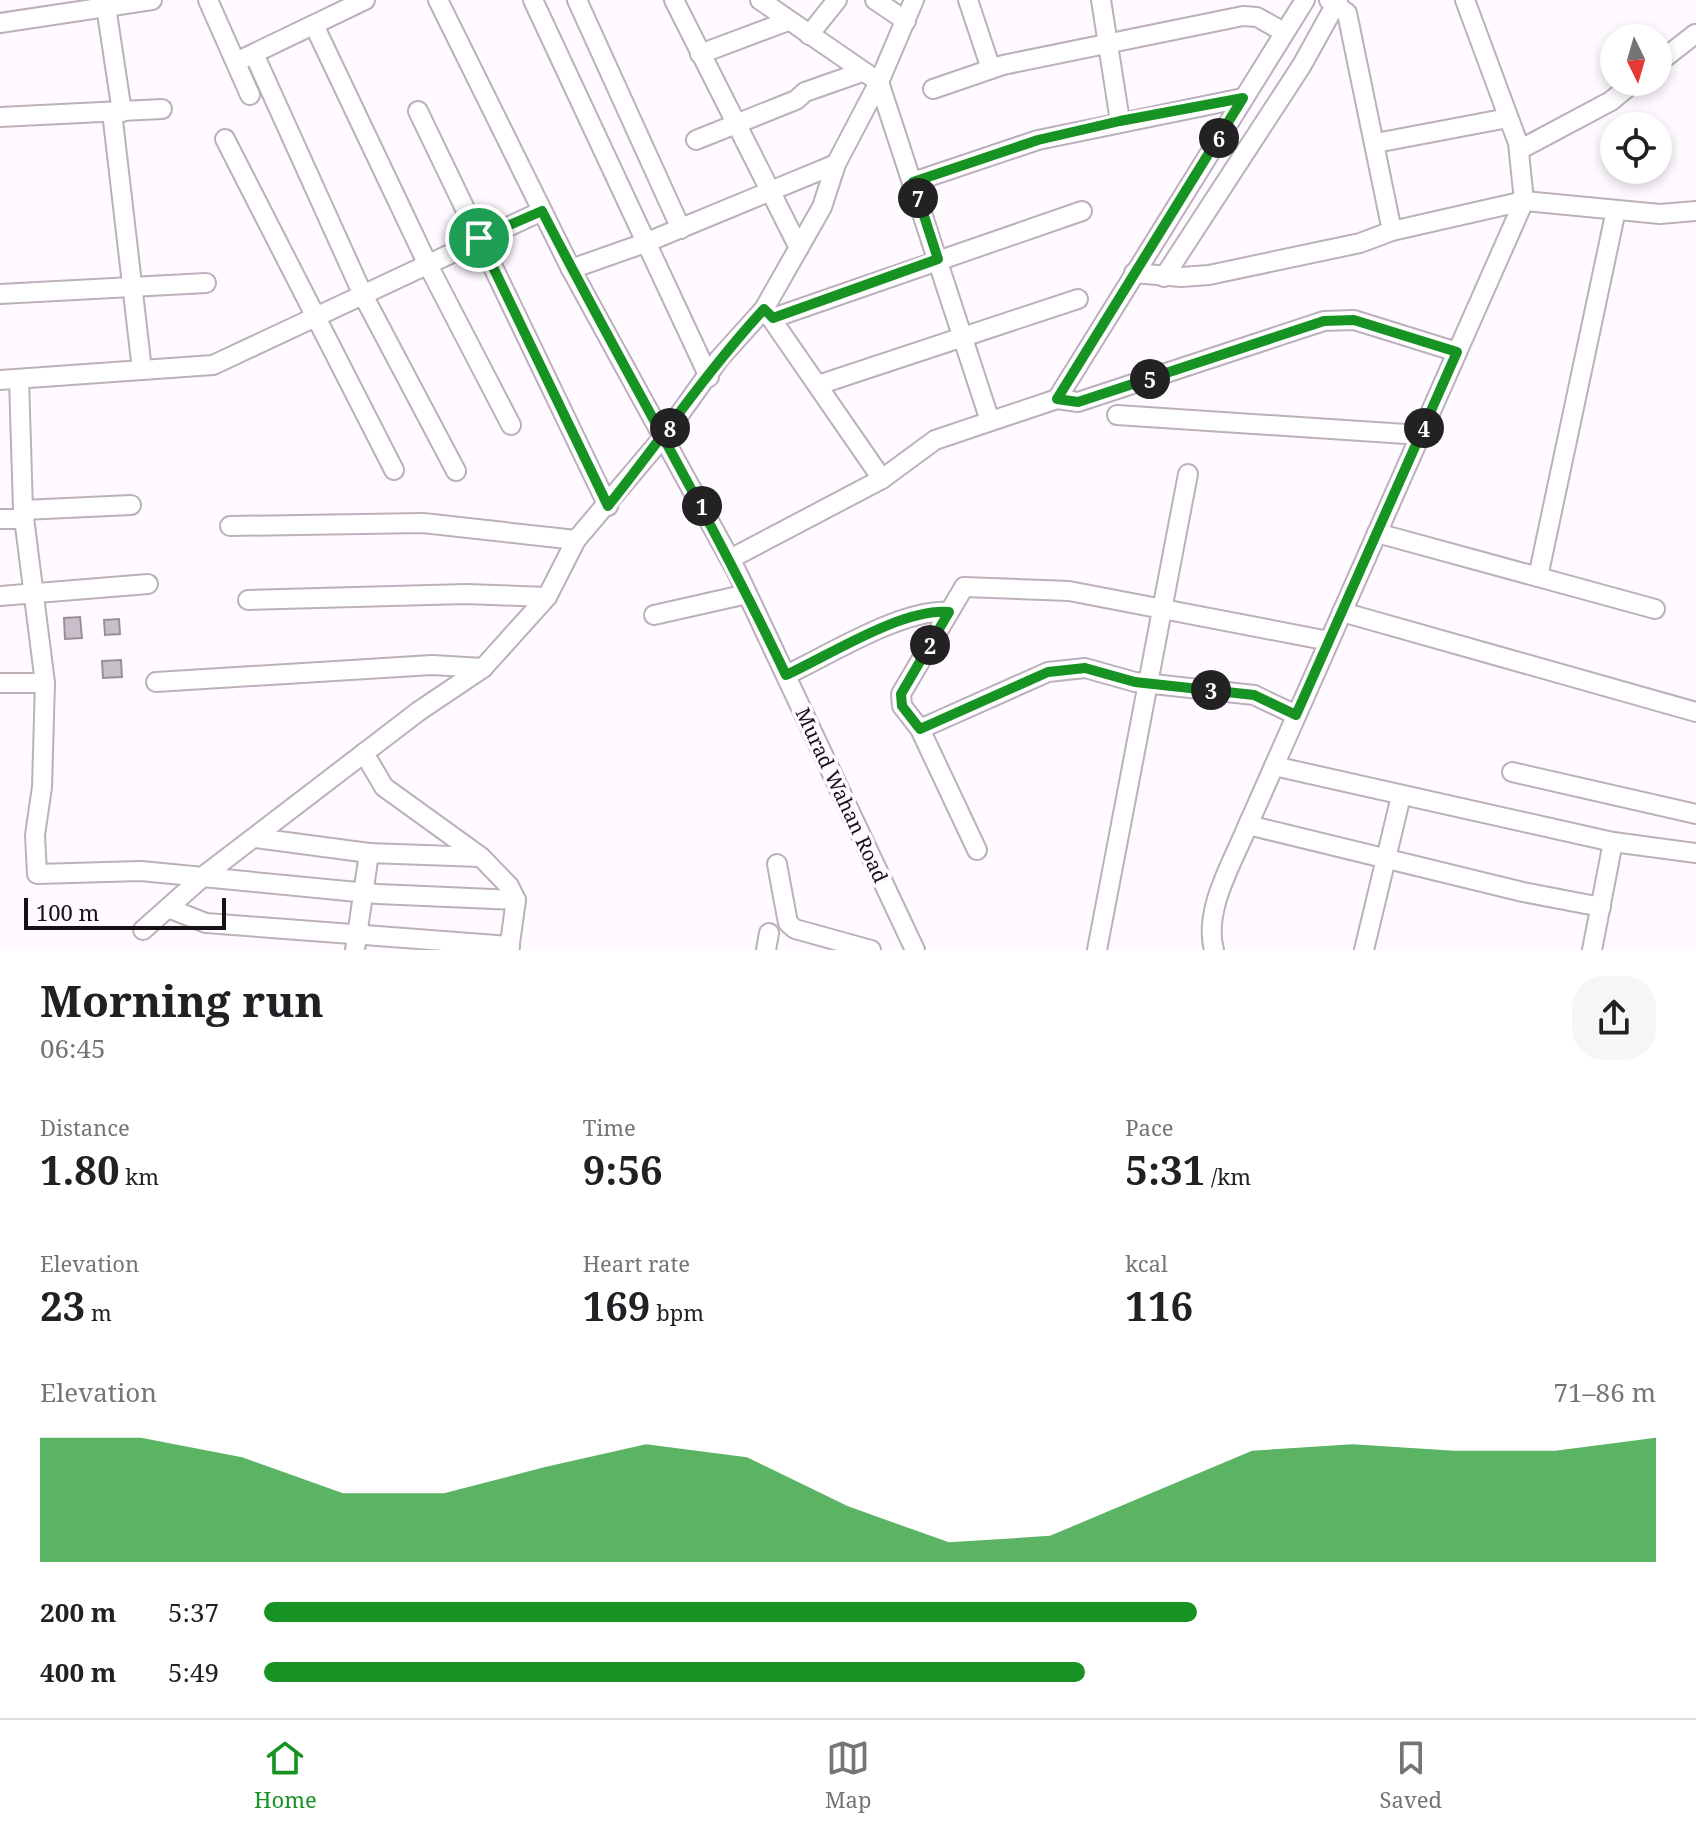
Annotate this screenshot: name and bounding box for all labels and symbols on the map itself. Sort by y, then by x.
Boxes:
north arrow [1600,24,1672,96]
pin: 6 [1199,118,1239,158]
pin: 7 [898,178,938,218]
pin [445,204,513,272]
pin: 5 [1130,359,1170,399]
pin: 8 [650,408,690,448]
pin: 4 [1404,408,1444,448]
pin: 1 [682,486,722,526]
pin: 2 [910,625,950,665]
pin: 3 [1191,670,1231,710]
street label: Murad Wahan Road [790,703,894,887]
scale bar [24,894,226,930]

